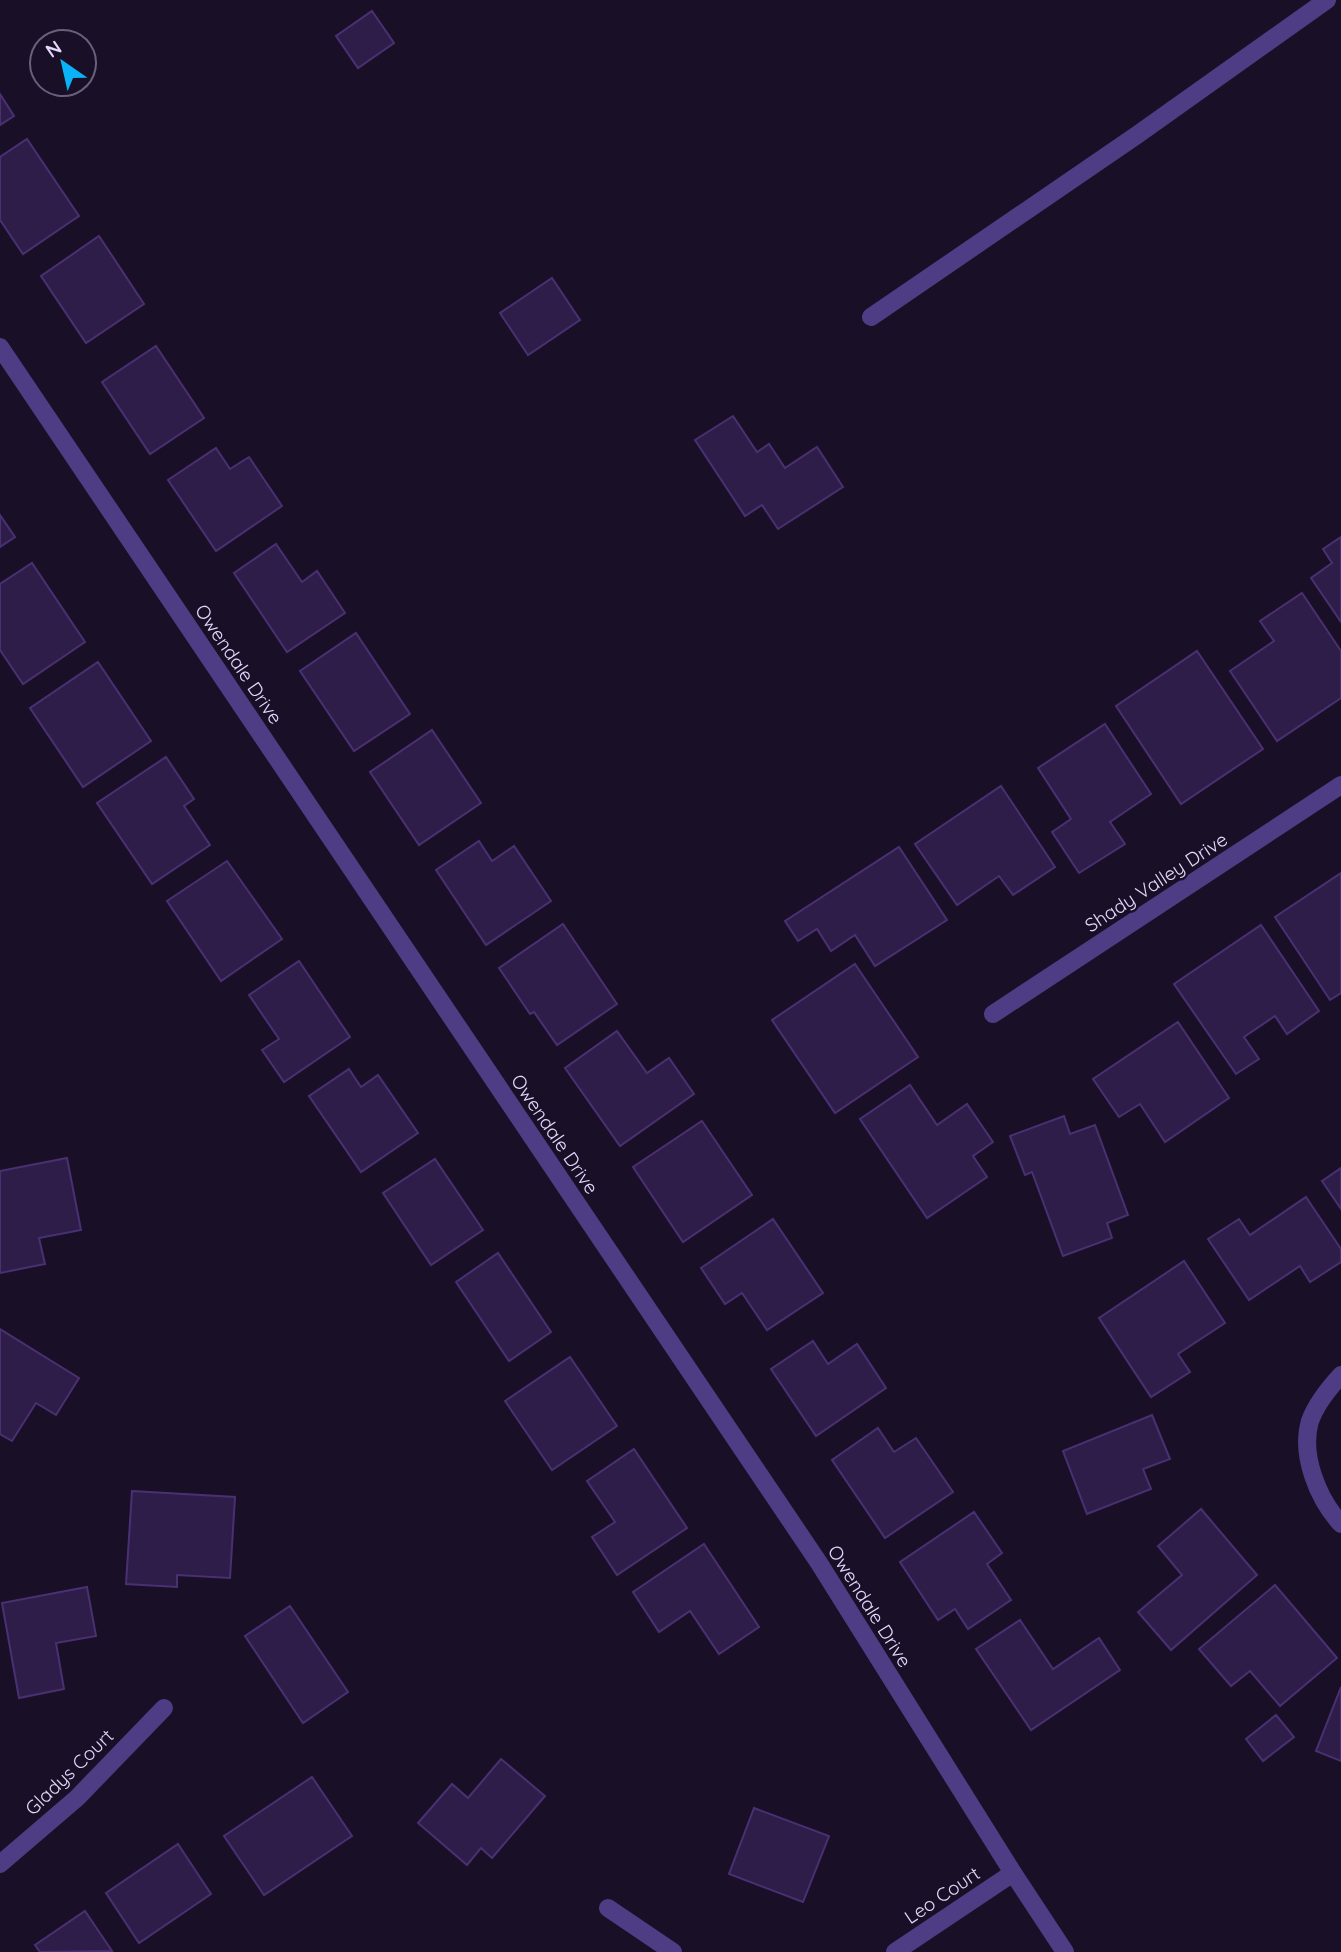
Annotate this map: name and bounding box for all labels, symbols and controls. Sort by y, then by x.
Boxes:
north arrow [28,28,98,98]
text: N [41,35,66,63]
street label: Owendale Drive [190,599,288,729]
street label: Shady Valley Drive [1080,827,1232,937]
street label: Owendale Drive [506,1069,604,1199]
street label: Owendale Drive [823,1541,917,1671]
street label: Gladys Court [20,1724,118,1820]
street label: Leo Court [900,1861,984,1929]

